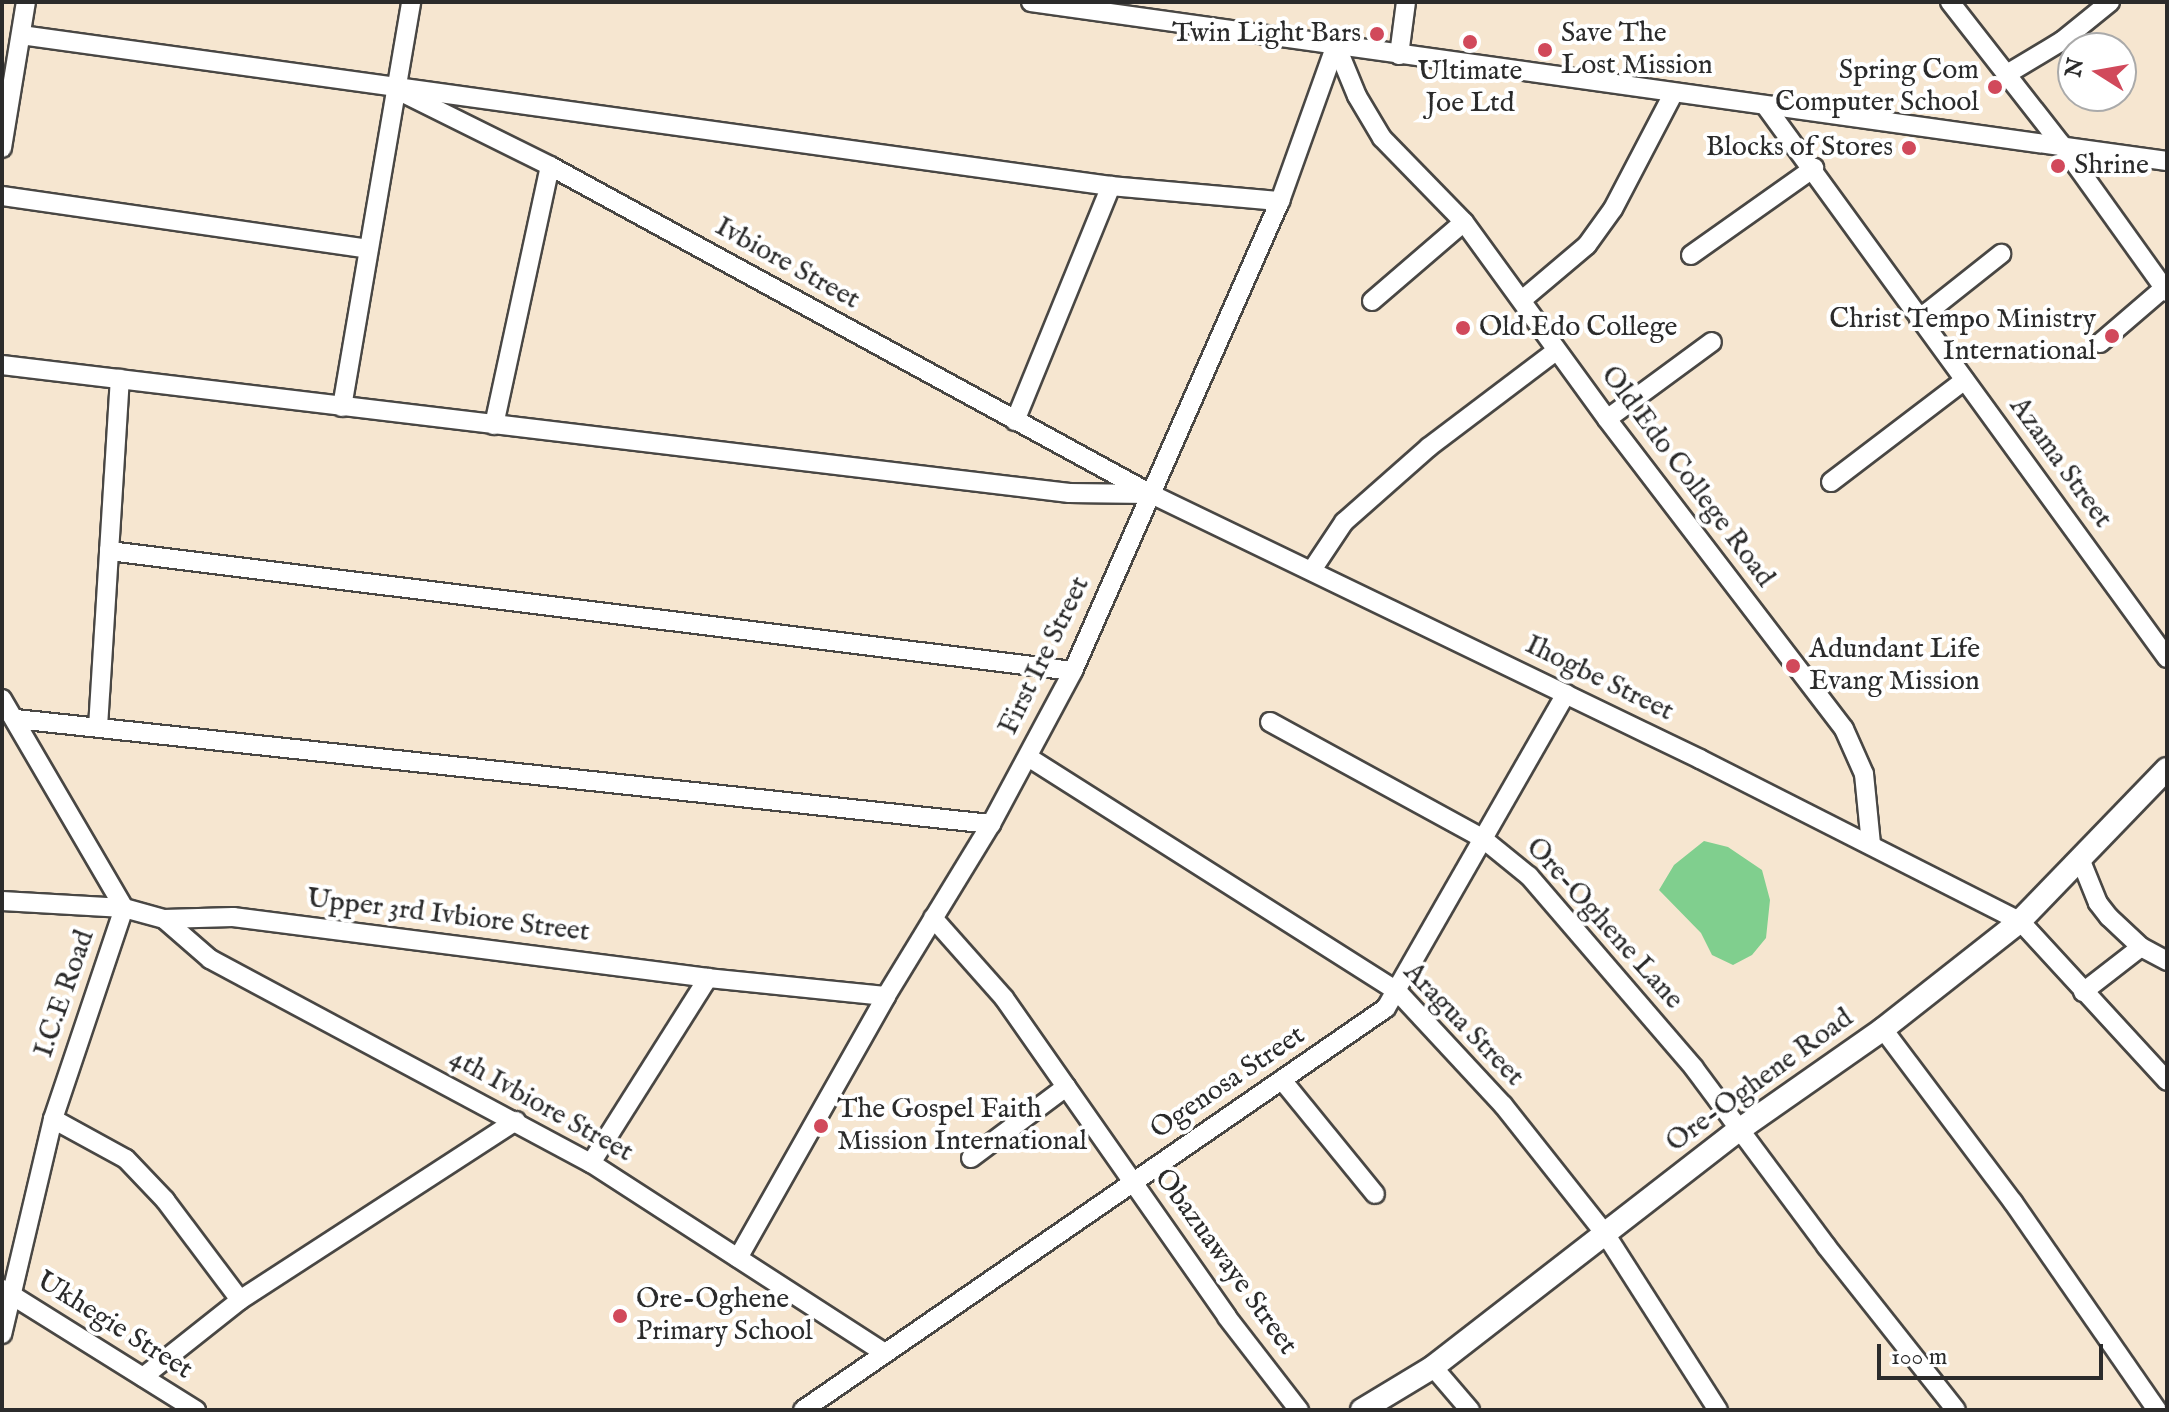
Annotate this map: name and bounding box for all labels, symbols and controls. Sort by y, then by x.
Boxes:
place label: Twin Light Bars [1172,17,1361,51]
place label: Save The Lost Mission [1561,17,1713,83]
marker: Twin Light Bars [1368,25,1386,43]
north arrow [2057,32,2137,112]
marker: Ultimate Joe Ltd [1461,33,1479,51]
marker: Save The Lost Mission [1536,41,1554,59]
place label: Spring Com Computer School [1775,54,1979,120]
place label: Ultimate Joe Ltd [1418,55,1522,121]
text: N [2060,56,2091,80]
marker: Spring Com Computer School [1986,78,2004,96]
place label: Blocks of Stores [1706,131,1893,165]
marker: Blocks of Stores [1900,139,1918,157]
place label: Shrine [2074,149,2149,183]
marker: Shrine [2049,157,2067,175]
street label: Ivbiore Street [709,211,865,317]
place label: Christ Tempo Ministry International [1829,303,2096,369]
place label: Old Edo College [1479,311,1677,345]
marker: Old Edo College [1454,319,1472,337]
marker: Christ Tempo Ministry International [2103,327,2121,345]
street label: Old Edo College Road [1593,360,1781,594]
street label: Azama Street [2001,391,2119,535]
street label: First Ire Street [992,571,1098,741]
street label: Ihogbe Street [1519,629,1679,729]
place label: Adundant Life Evang Mission [1809,633,1980,699]
marker: Adundant Life Evang Mission [1784,657,1802,675]
street label: Ore-Oghene Lane [1518,831,1690,1017]
street label: Upper 3rd Ivbiore Street [305,882,591,950]
street label: I.C.E Road [28,926,102,1062]
street label: Aragua Street [1396,956,1530,1094]
street label: Ore-Oghene Road [1660,1002,1860,1160]
street label: Ogenosa Street [1144,1019,1312,1147]
street label: 4th Ivbiore Street [444,1042,638,1170]
place label: The Gospel Faith Mission International [837,1093,1087,1159]
marker: The Gospel Faith Mission International [812,1117,830,1135]
street label: Obazuawaye Street [1146,1162,1304,1362]
street label: Ukhegie Street [30,1265,198,1387]
place label: Ore-Oghene Primary School [636,1283,813,1349]
marker: Ore-Oghene Primary School [611,1307,629,1325]
scale bar [1881,1328,2107,1378]
text: 100 m [1891,1342,1947,1373]

